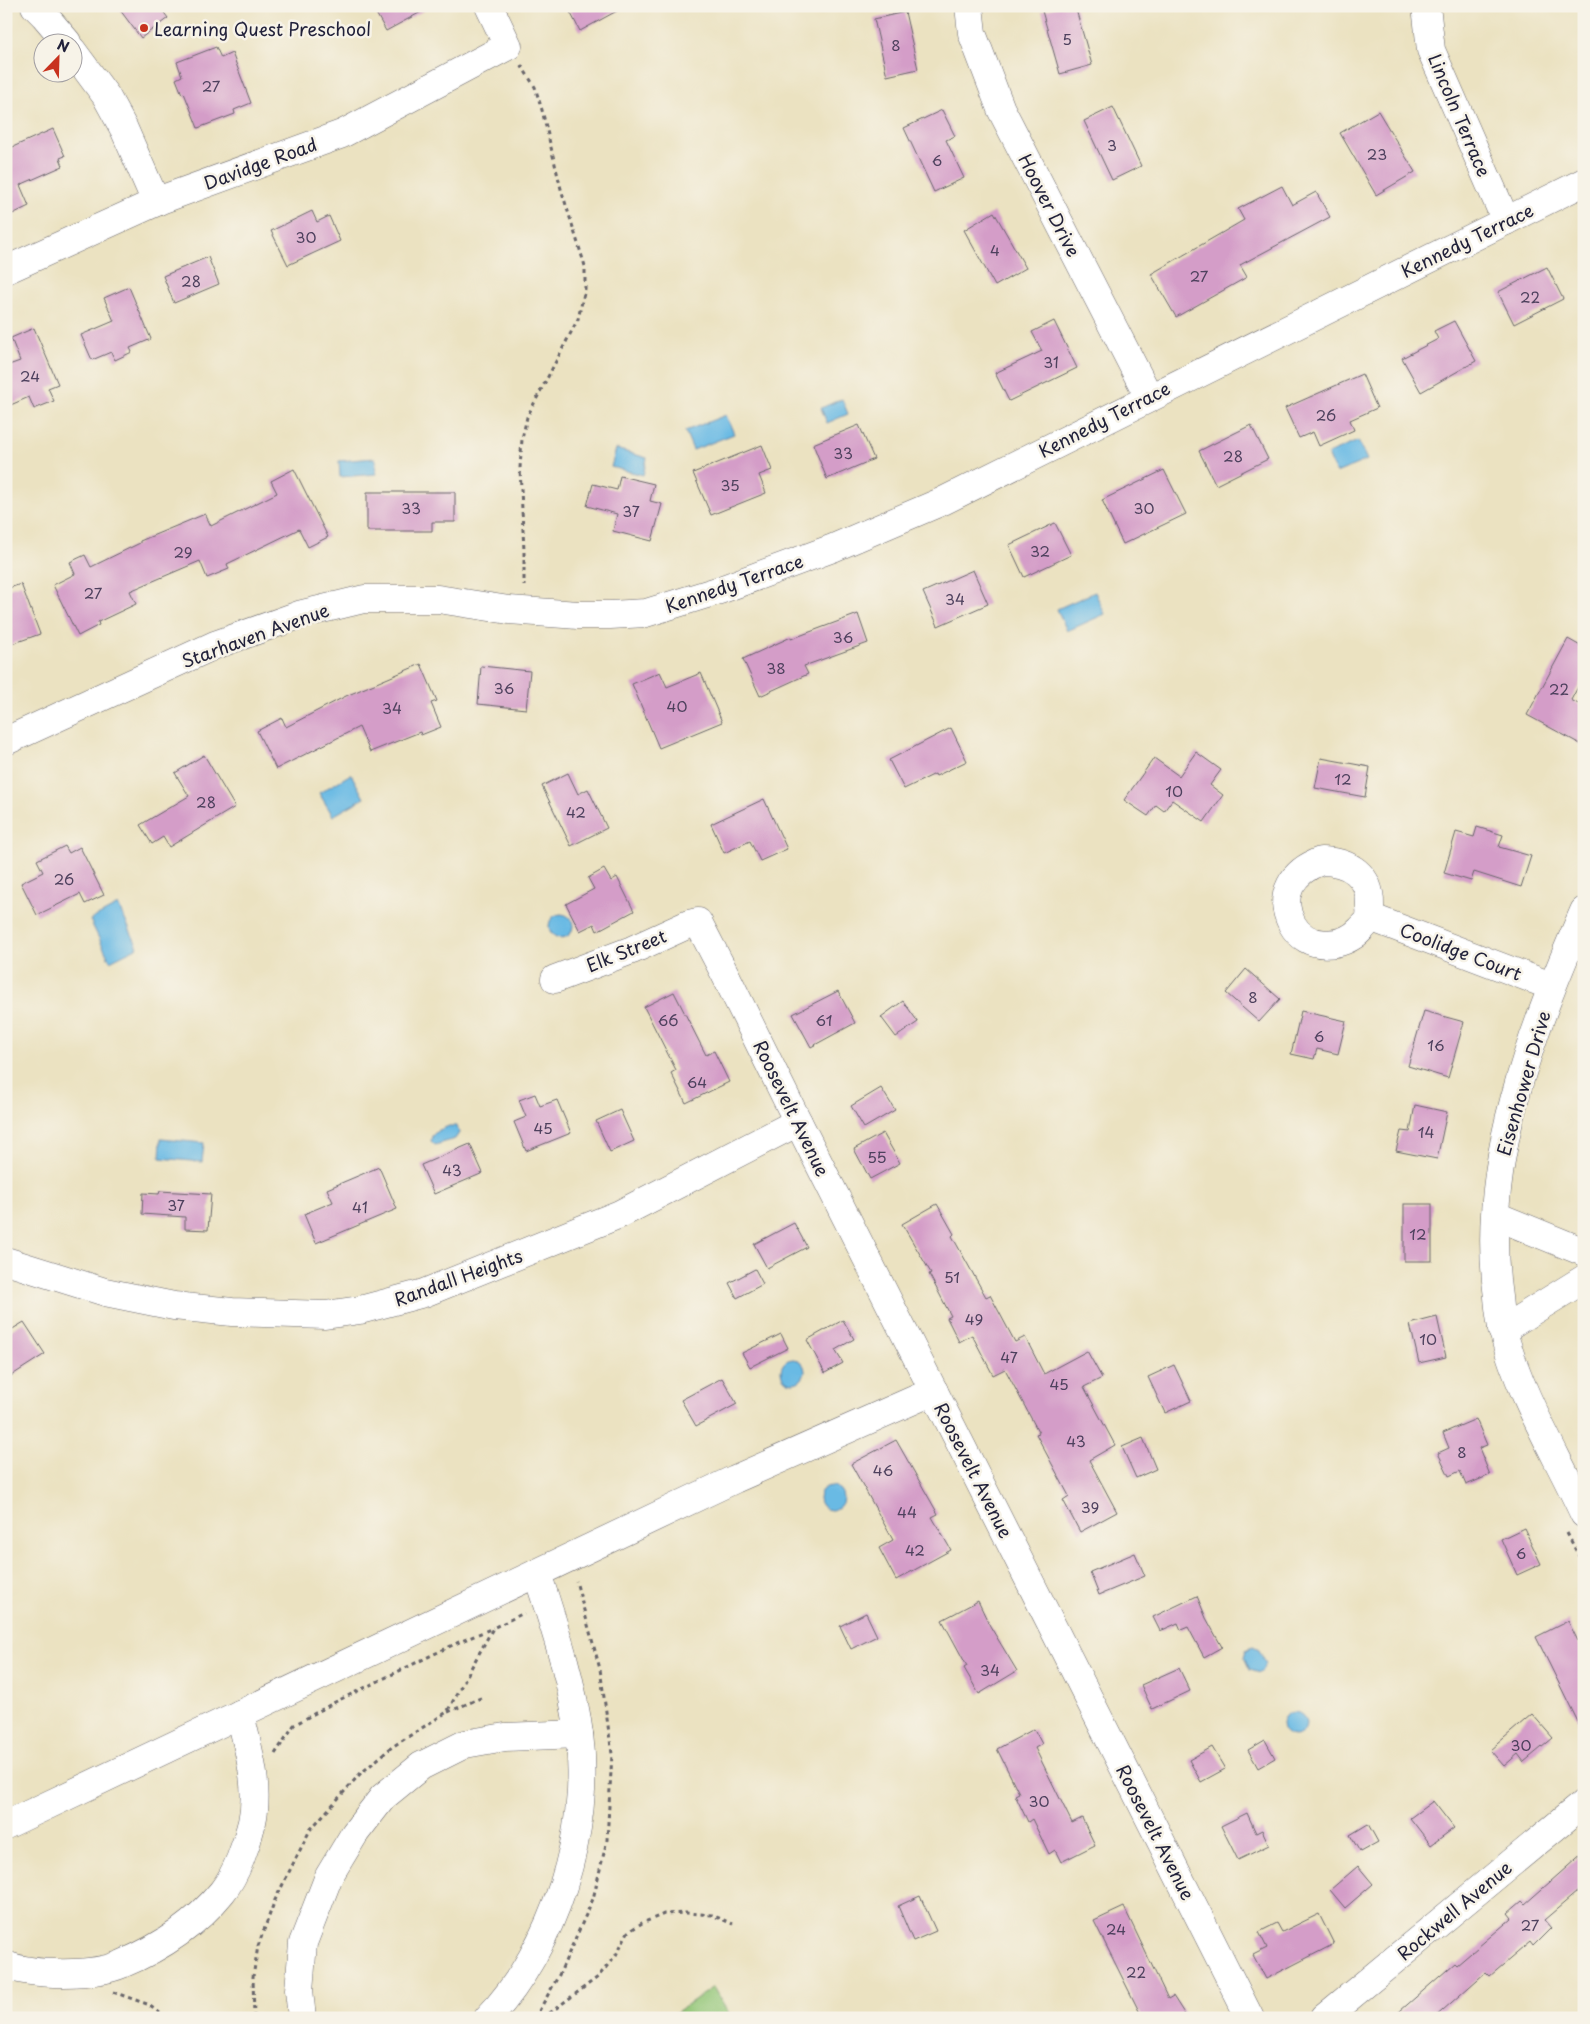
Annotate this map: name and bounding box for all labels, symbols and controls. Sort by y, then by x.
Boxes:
place label: Learning Quest Preschool [154,15,371,42]
marker: Learning Quest Preschool [138,22,150,34]
house number: 5 [1062,27,1072,50]
north arrow [32,32,82,82]
house number: 8 [891,33,901,56]
text: N [54,34,72,57]
street label: Lincoln Terrace [1422,49,1498,181]
house number: 27 [202,74,221,97]
street label: Davidge Road [200,130,320,196]
house number: 3 [1107,133,1117,156]
house number: 23 [1367,142,1387,165]
house number: 6 [932,148,942,171]
street label: Hoover Drive [1012,149,1088,261]
street label: Kennedy Terrace [1396,196,1538,284]
house number: 30 [296,225,316,248]
house number: 4 [990,238,1000,261]
house number: 27 [1190,264,1209,287]
house number: 28 [181,269,201,292]
house number: 22 [1520,285,1540,308]
house number: 31 [1043,350,1059,373]
house number: 24 [20,364,40,387]
street label: Kennedy Terrace [1033,374,1175,464]
house number: 26 [1316,403,1336,426]
house number: 33 [833,441,853,464]
house number: 28 [1223,444,1243,467]
house number: 35 [720,473,740,496]
house number: 33 [401,496,421,519]
house number: 30 [1134,496,1154,519]
house number: 37 [622,499,640,522]
house number: 32 [1030,539,1050,562]
house number: 29 [173,540,193,563]
street label: Kennedy Terrace [661,547,807,619]
house number: 27 [84,581,103,604]
house number: 34 [945,587,965,610]
street label: Starhaven Avenue [177,596,333,674]
house number: 36 [833,625,853,648]
house number: 38 [766,656,786,679]
house number: 36 [494,676,514,699]
house number: 22 [1549,677,1569,700]
house number: 40 [667,694,687,717]
house number: 34 [382,696,402,719]
house number: 12 [1334,767,1352,790]
house number: 10 [1165,779,1183,802]
house number: 28 [196,790,216,813]
house number: 42 [566,800,586,823]
house number: 26 [54,867,74,890]
street label: Coolidge Court [1396,915,1526,987]
street label: Elk Street [582,922,670,978]
house number: 8 [1248,985,1258,1008]
street label: Eisenhower Drive [1489,1007,1557,1159]
house number: 66 [658,1008,678,1031]
house number: 61 [816,1008,832,1031]
house number: 6 [1314,1024,1324,1047]
house number: 16 [1427,1033,1445,1056]
street label: Roosevelt Avenue [747,1035,837,1181]
house number: 64 [687,1070,707,1093]
house number: 45 [533,1116,553,1139]
house number: 14 [1418,1120,1434,1143]
house number: 55 [867,1145,887,1168]
house number: 43 [442,1158,462,1181]
house number: 37 [167,1193,185,1216]
house number: 41 [352,1195,368,1218]
house number: 12 [1409,1222,1427,1245]
street label: Randall Heights [390,1241,526,1313]
house number: 51 [944,1265,960,1288]
house number: 49 [965,1307,983,1330]
house number: 10 [1419,1327,1437,1350]
house number: 47 [1000,1345,1018,1368]
house number: 45 [1049,1372,1069,1395]
street label: Roosevelt Avenue [928,1398,1020,1543]
house number: 43 [1066,1429,1086,1452]
house number: 8 [1457,1440,1467,1463]
house number: 46 [873,1458,893,1481]
house number: 39 [1081,1495,1099,1518]
house number: 44 [897,1500,917,1523]
house number: 42 [905,1538,925,1561]
house number: 6 [1516,1541,1526,1564]
house number: 34 [980,1658,1000,1681]
house number: 30 [1511,1733,1531,1756]
street label: Roosevelt Avenue [1110,1760,1202,1905]
house number: 30 [1029,1789,1049,1812]
street label: Rockwell Avenue [1391,1854,1517,1966]
house number: 27 [1521,1913,1540,1936]
house number: 24 [1106,1917,1126,1940]
house number: 22 [1126,1960,1146,1983]

